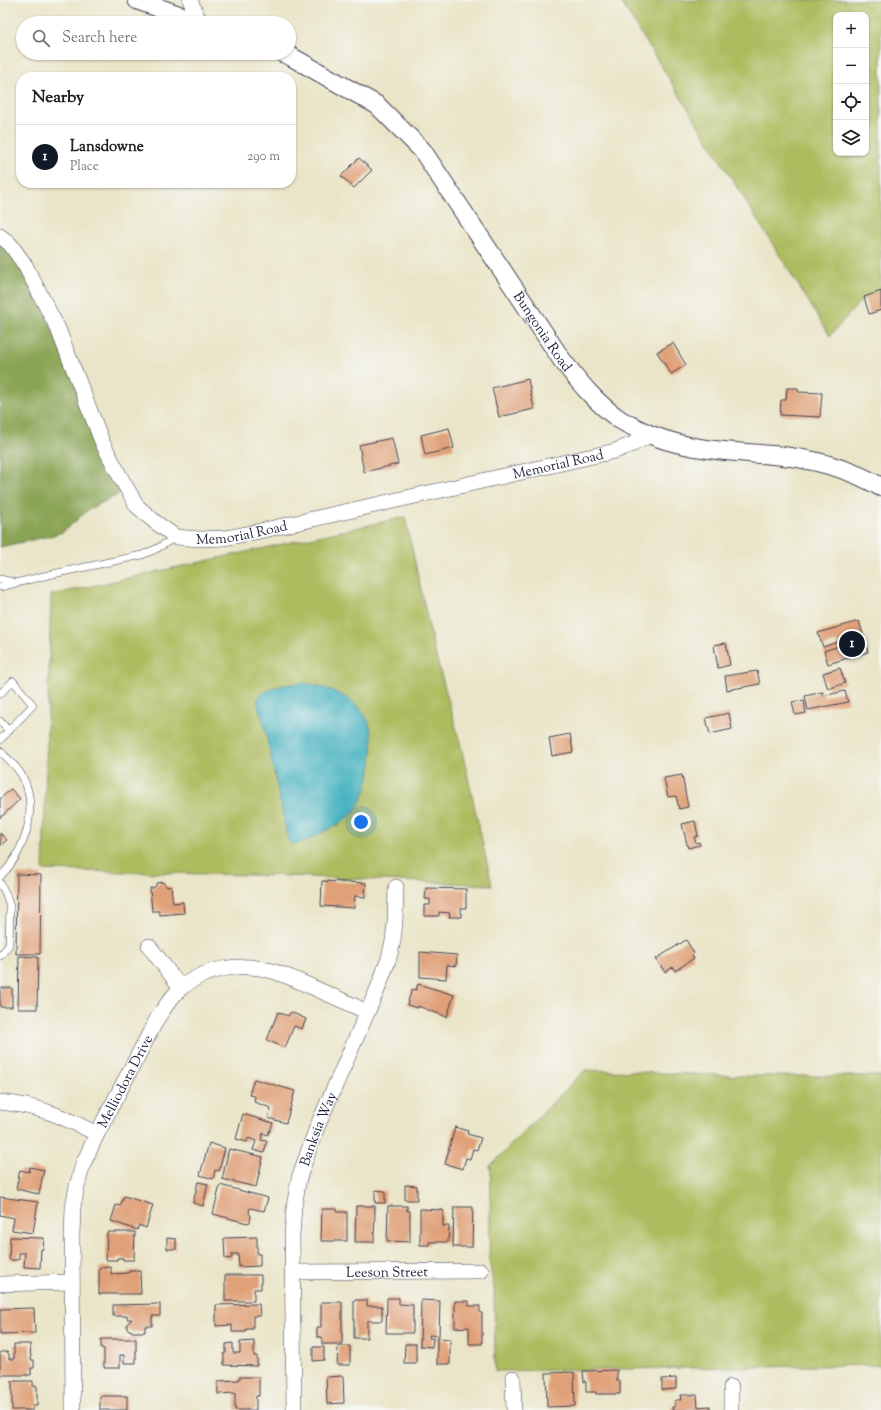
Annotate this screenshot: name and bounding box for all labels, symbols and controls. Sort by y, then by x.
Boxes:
map controls [833,12,869,156]
button: + [833,12,869,48]
search box [16,16,296,60]
icon: search [30,27,52,49]
text: Search here [62,28,137,49]
button: − [833,48,869,84]
button: locate [833,84,869,120]
text: Nearby [32,86,84,110]
button: layers [833,120,869,156]
text: Lansdowne [70,137,144,158]
text: 1 [43,148,47,166]
text: 290 m [247,148,280,166]
text: Place [70,158,99,176]
street label: Bungonia Road [507,288,576,377]
street label: Memorial Road [511,446,606,486]
street label: Memorial Road [196,517,290,551]
pin: 1 [839,629,865,659]
your location [351,812,371,832]
street label: Melliodora Drive [94,1032,159,1132]
street label: Banksia Way [296,1089,343,1169]
street label: Leeson Street [346,1263,428,1284]

